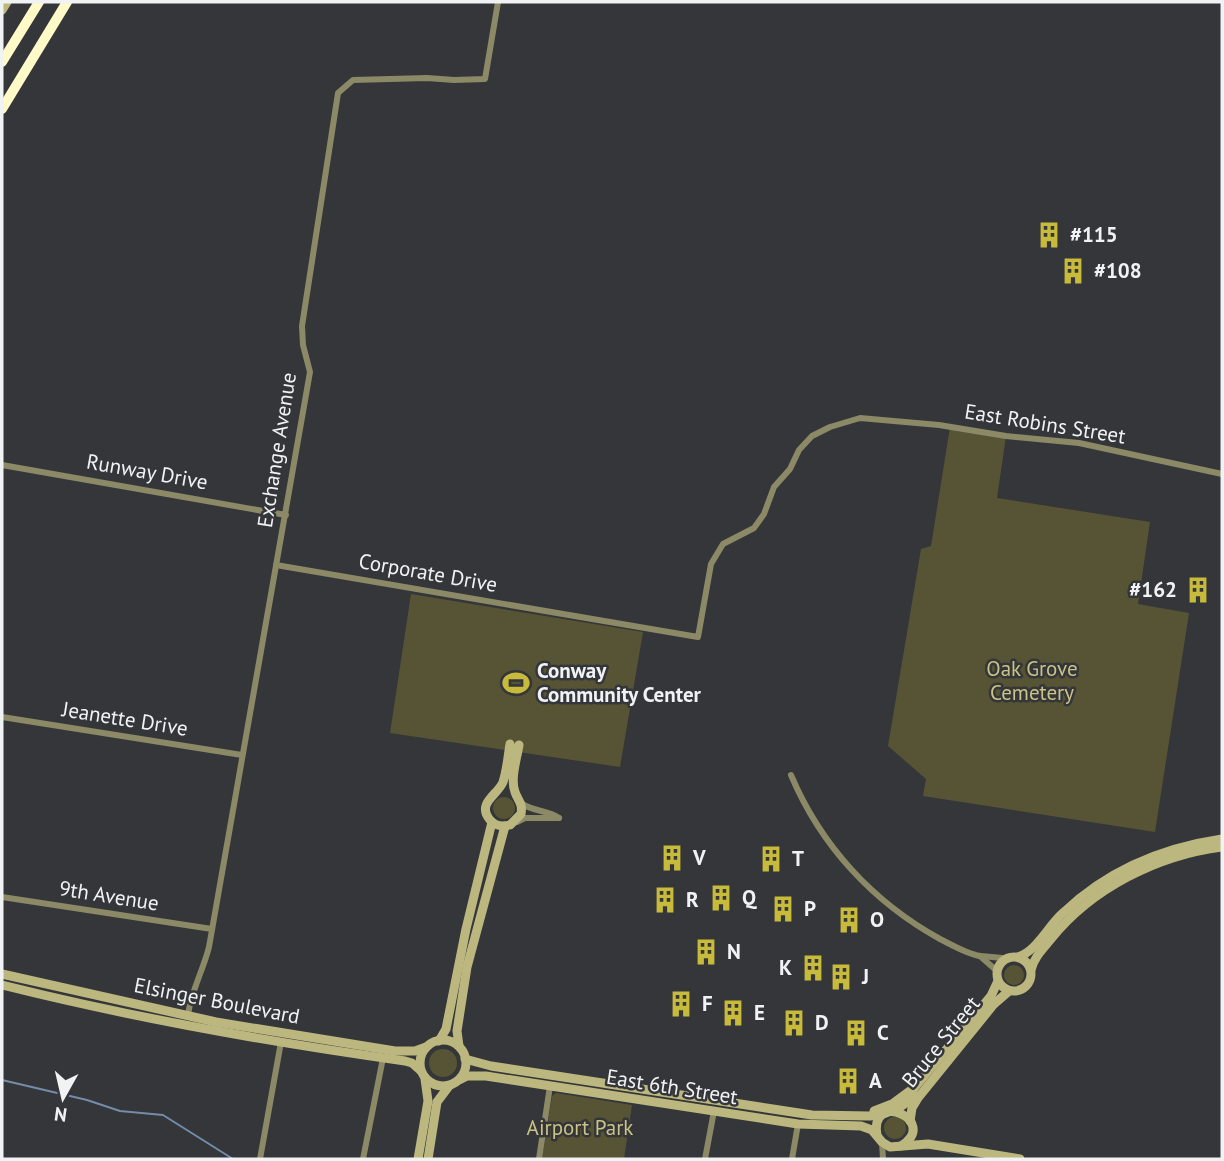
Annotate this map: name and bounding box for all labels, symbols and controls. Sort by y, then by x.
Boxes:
building icon: #115 [1034,220,1064,250]
place label: #115 [1070,221,1118,248]
building icon: #108 [1058,256,1088,286]
place label: #108 [1094,257,1142,284]
street label: Exchange Avenue [251,370,302,530]
street label: East Robins Street [963,397,1127,450]
street label: Runway Drive [84,448,210,495]
street label: Corporate Drive [357,547,499,598]
building icon: #162 [1183,575,1213,605]
place label: #162 [1129,576,1177,603]
park label: Oak Grove Cemetery [986,655,1078,706]
place label: Conway Community Center [537,657,702,708]
sports icon: Conway Community Center [501,668,531,698]
street label: Jeanette Drive [59,695,190,742]
building icon: V [657,843,687,873]
place label: V [692,844,706,871]
building icon: T [756,844,786,874]
place label: T [792,845,804,872]
street label: 9th Avenue [57,874,161,917]
building icon: Q [706,883,736,913]
place label: Q [742,884,757,911]
building icon: R [650,885,680,915]
place label: R [686,886,699,913]
building icon: P [768,894,798,924]
place label: P [804,895,816,922]
building icon: O [834,905,864,935]
place label: O [870,906,884,933]
building icon: N [691,937,721,967]
place label: N [727,938,741,965]
building icon: K [798,953,828,983]
place label: K [779,954,792,981]
building icon: J [826,962,856,992]
place label: J [861,963,869,990]
street label: Elsinger Boulevard [132,971,302,1030]
building icon: F [666,989,696,1019]
place label: F [702,990,713,1017]
street label: Bruce Street [896,991,986,1093]
building icon: E [718,998,748,1028]
place label: E [754,999,765,1026]
building icon: D [779,1008,809,1038]
place label: D [815,1009,829,1036]
building icon: C [841,1018,871,1048]
place label: C [877,1019,889,1046]
north arrow [28,1063,98,1133]
street label: East 6th Street [605,1063,740,1110]
building icon: A [833,1066,863,1096]
place label: A [869,1067,882,1094]
text: N [53,1102,68,1128]
park label: Airport Park [527,1114,633,1141]

